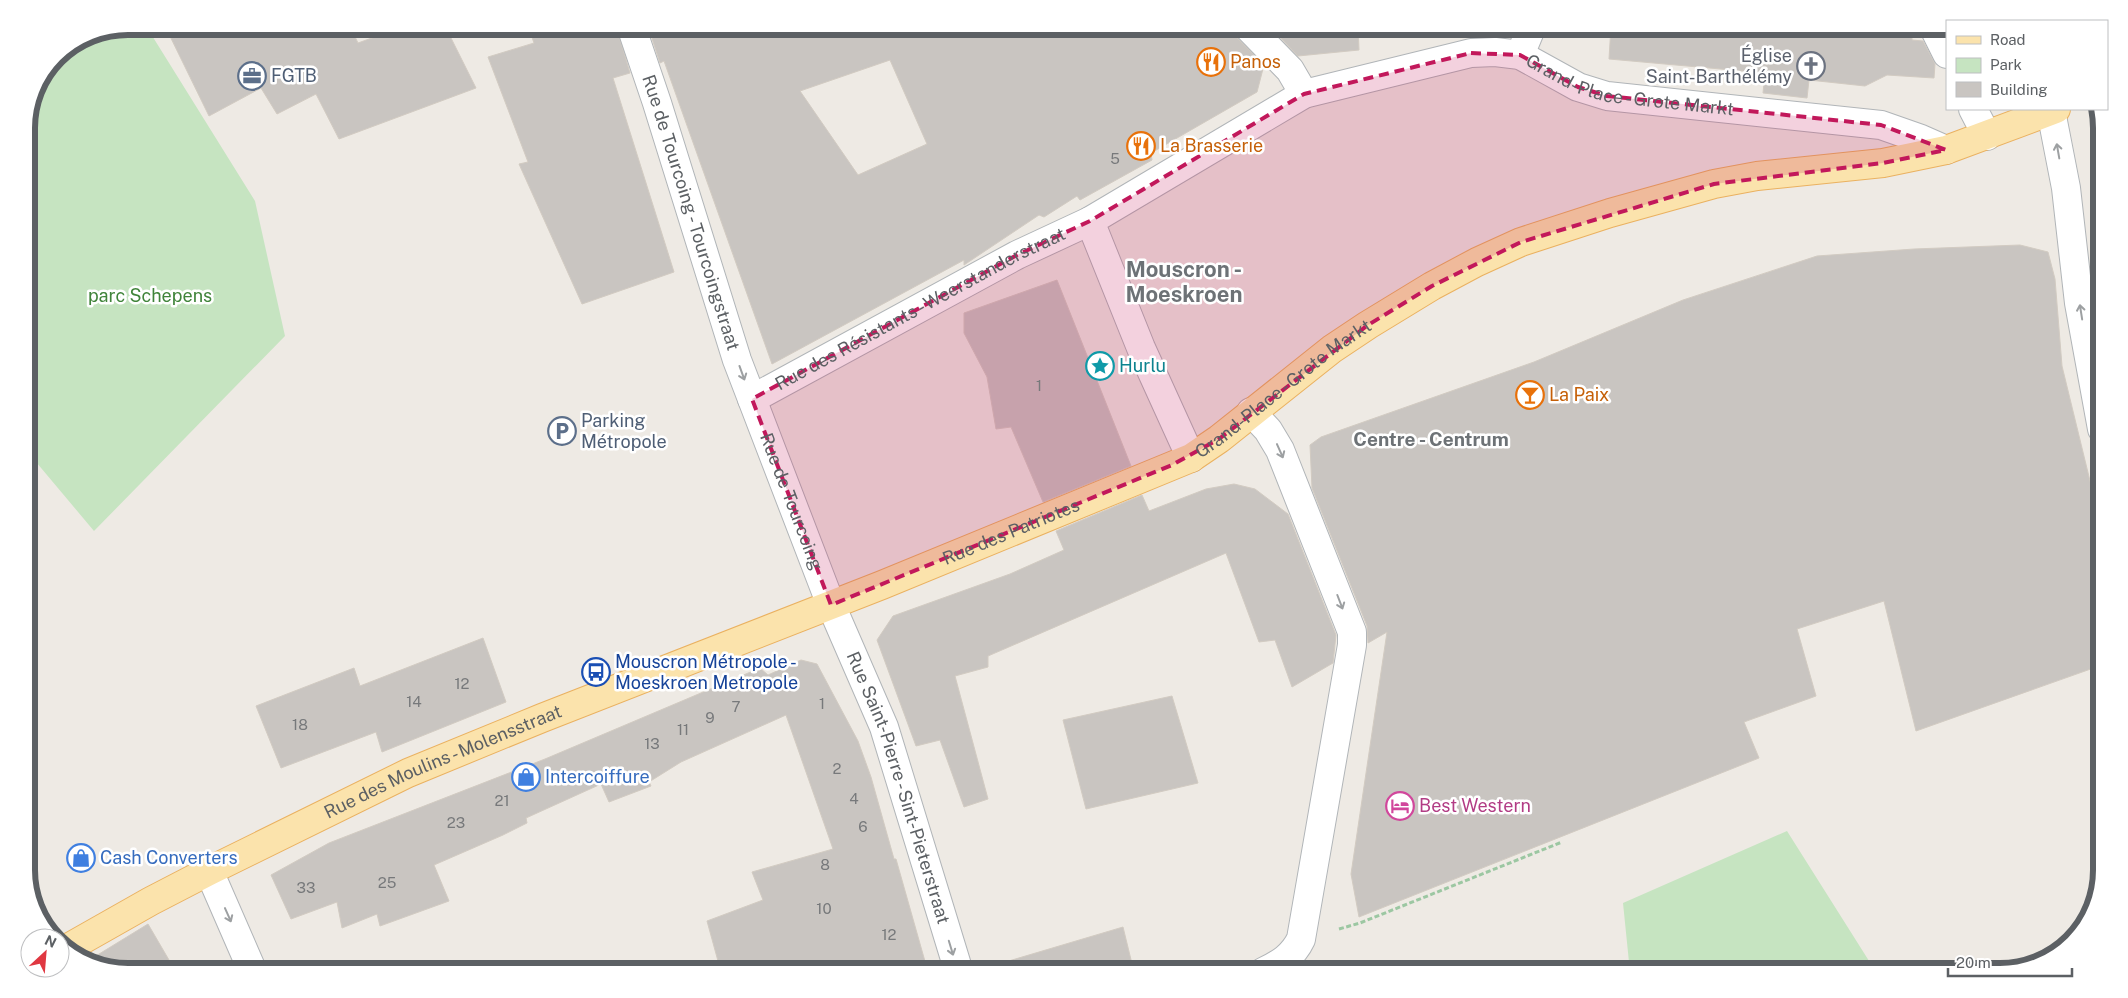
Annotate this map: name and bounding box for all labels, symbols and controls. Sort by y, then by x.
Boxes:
legend [1946,20,2108,110]
text: Road [1990,31,2026,48]
place label: Église Saint-Barthélémy [1646,44,1792,87]
restaurant icon: Panos [1196,47,1226,77]
street label: Grand-Place - Grote Markt [1522,49,1735,119]
place label: Panos [1230,51,1281,72]
church icon: Église Saint-Barthélémy [1796,51,1826,81]
text: Park [1990,56,2022,73]
office icon: FGTB [237,61,267,91]
place label: FGTB [271,65,317,86]
street label: Rue de Tourcoing - Tourcoingstraat [638,72,744,353]
text: Building [1990,81,2048,98]
restaurant icon: La Brasserie [1126,131,1156,161]
place label: La Brasserie [1160,135,1263,156]
one-way arrow [2052,144,2062,160]
house number: 5 [1110,150,1120,167]
street label: Rue des Résistants - Weerstanderstraat [771,223,1069,394]
district label: Mouscron - Moeskroen [1126,256,1242,307]
park label: parc Schepens [88,285,212,306]
one-way arrow [2075,305,2085,321]
street label: Grand-Place - Grote Markt [1191,315,1375,462]
place icon: Hurlu [1085,351,1115,381]
place label: Hurlu [1119,355,1166,376]
one-way arrow [738,364,747,380]
house number: 1 [1036,377,1042,394]
bar icon: La Paix [1515,380,1545,410]
place label: La Paix [1549,384,1609,405]
place label: Parking Métropole [581,410,667,452]
parking icon: Parking Métropole [547,416,577,446]
district label: Centre - Centrum [1353,428,1509,450]
street label: Rue de Tourcoing [756,430,828,573]
one-way arrow [1276,443,1286,458]
street label: Rue des Patriotes [939,494,1083,569]
one-way arrow [1336,594,1345,609]
street label: Rue Saint-Pierre - Sint-Pieterstraat [843,648,955,926]
place label: Mouscron Métropole - Moeskroen Metropole [615,651,798,693]
bus stop icon: Mouscron Métropole - Moeskroen Metropole [581,657,611,687]
house number: 12 [454,675,470,692]
house number: 14 [406,693,422,710]
house number: 1 [819,695,825,712]
house number: 7 [731,698,741,715]
street label: Rue des Moulins - Molensstraat [320,700,565,823]
house number: 9 [705,709,715,726]
house number: 18 [292,716,308,733]
house number: 11 [677,721,689,738]
house number: 13 [644,735,660,752]
house number: 2 [833,760,842,777]
shop icon: Intercoiffure [511,762,541,792]
place label: Intercoiffure [545,766,650,787]
house number: 4 [849,790,859,807]
hotel icon: Best Western [1385,791,1415,821]
house number: 21 [494,792,510,809]
place label: Best Western [1419,795,1531,816]
house number: 23 [447,814,465,831]
house number: 6 [858,818,868,835]
shop icon: Cash Converters [66,843,96,873]
place label: Cash Converters [100,847,238,868]
house number: 8 [820,856,830,873]
house number: 25 [378,874,396,891]
house number: 33 [297,879,315,896]
house number: 10 [816,900,832,917]
one-way arrow [224,907,234,922]
house number: 12 [881,926,897,943]
north arrow [20,928,70,978]
text: N [42,932,59,951]
one-way arrow [947,940,957,956]
scale bar [1948,946,2072,978]
text: 20 m [1956,954,1991,971]

